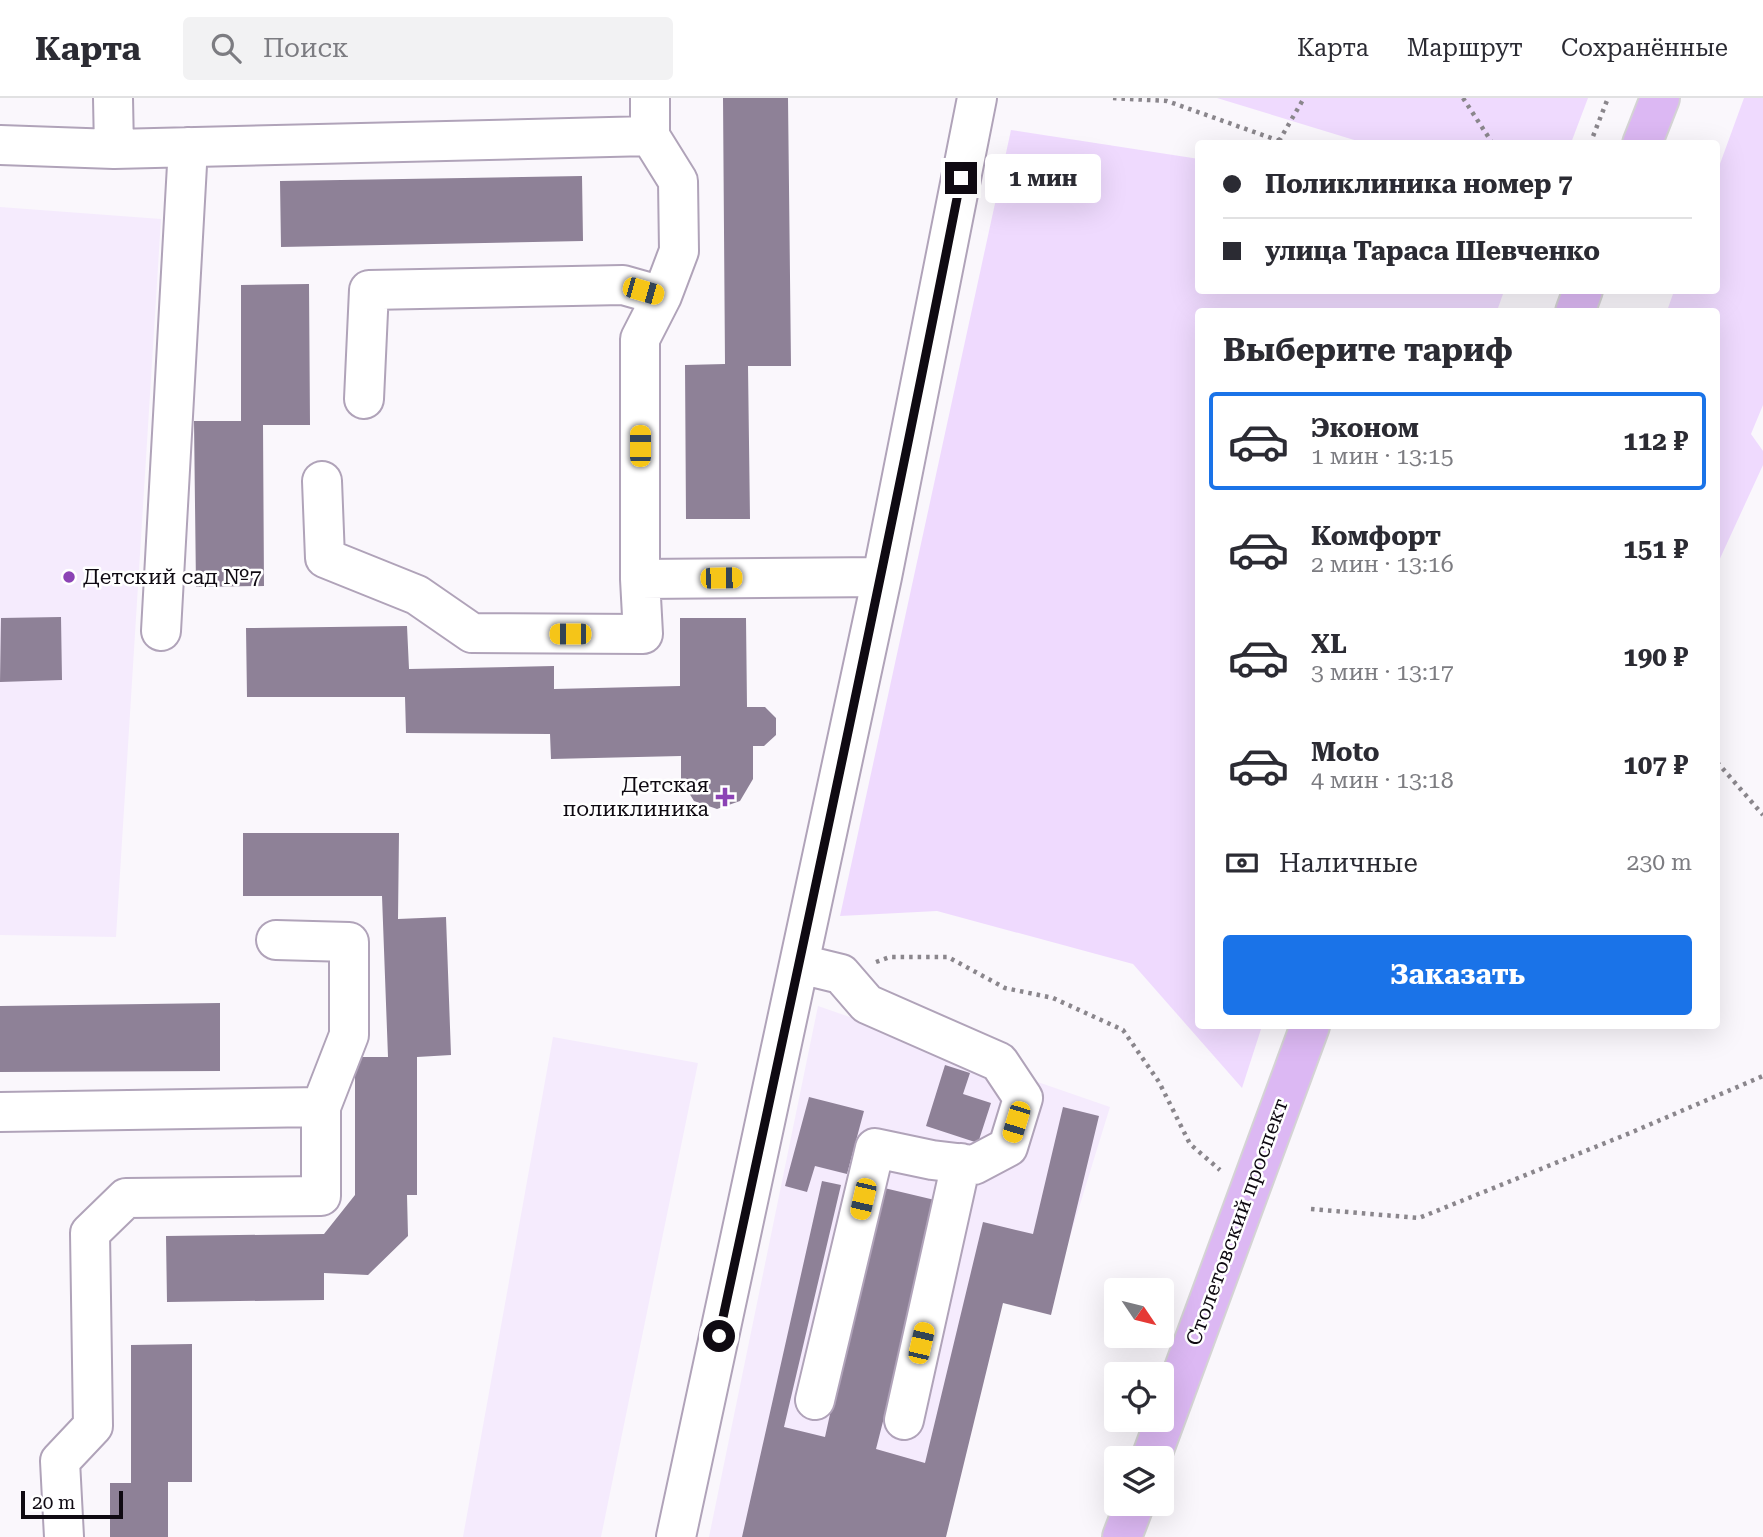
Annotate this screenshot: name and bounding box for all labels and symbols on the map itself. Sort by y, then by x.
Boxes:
callout: 1 мин [986,154,1101,202]
route end [945,162,977,194]
car [620,275,667,307]
car [630,425,651,467]
place label: Детский сад №7 [83,565,262,589]
car [700,567,743,589]
marker: Детский сад №7 [61,569,77,585]
car [550,624,592,645]
place label: Детская поликлиника [563,773,710,821]
marker: Детская поликлиника [715,787,735,807]
street label: Столетовский проспект [1181,1095,1293,1349]
car [1000,1099,1033,1145]
car [849,1176,878,1222]
north arrow [1104,1278,1174,1348]
route start [703,1320,735,1352]
car [907,1320,936,1366]
scale bar [21,1488,122,1520]

